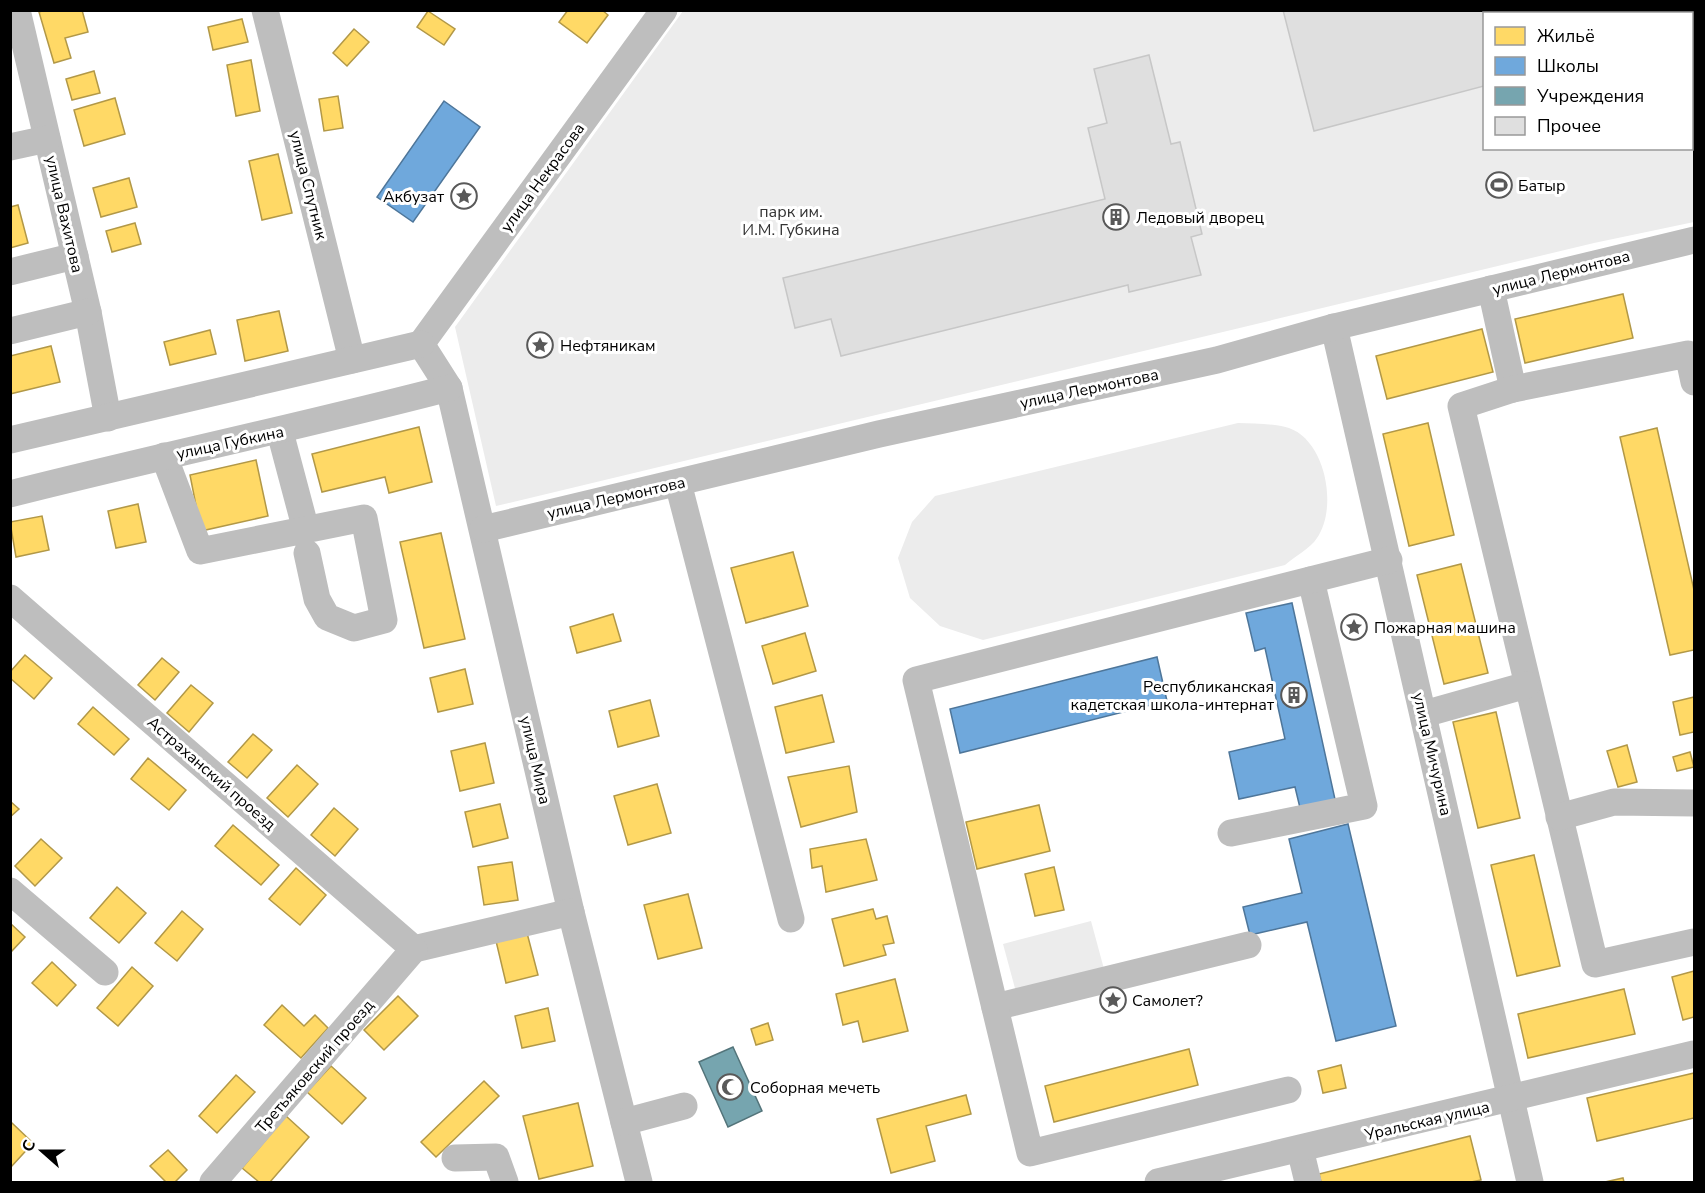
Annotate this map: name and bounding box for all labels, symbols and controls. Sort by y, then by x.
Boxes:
legend [1483,12,1693,150]
text: Жильё [1537,24,1595,48]
text: Школы [1537,54,1599,78]
text: Учреждения [1536,84,1644,108]
text: Прочее [1537,114,1601,138]
street label: улица Некрасова [496,118,590,237]
street label: улица Спутник [284,128,332,243]
street label: улица Вахитова [40,153,88,275]
sports icon: Батыр [1484,170,1514,200]
place label: Батыр [1518,175,1565,197]
place icon: Акбузат [449,181,479,211]
place label: Акбузат [383,186,445,208]
park label: парк им. И.М. Губкина [742,201,840,241]
building icon: Ледовый дворец [1101,202,1131,232]
place label: Ледовый дворец [1136,207,1264,229]
street label: улица Лермонтова [1490,245,1632,301]
place icon: Нефтяникам [525,330,555,360]
place label: Нефтяникам [560,335,656,357]
street label: улица Лермонтова [1018,364,1161,414]
street label: улица Губкина [175,421,286,465]
street label: улица Лермонтова [545,471,688,525]
place icon: Пожарная машина [1339,612,1369,642]
place label: Пожарная машина [1374,617,1516,639]
place label: Республиканская кадетская школа-интернат [1071,676,1275,716]
building icon: Республиканская кадетская школа-интернат [1279,680,1309,710]
street label: улица Мичурина [1407,690,1457,818]
street label: Астраханский проезд [142,712,281,836]
street label: улица Мира [514,714,556,806]
place icon: Самолет? [1098,985,1128,1015]
place label: Самолет? [1132,990,1203,1012]
street label: Третьяковский проезд [251,995,379,1138]
mosque icon: Соборная мечеть [715,1072,745,1102]
place label: Соборная мечеть [750,1077,880,1099]
street label: Уральская улица [1362,1096,1492,1146]
north arrow [12,1121,72,1181]
text: С [17,1137,41,1155]

